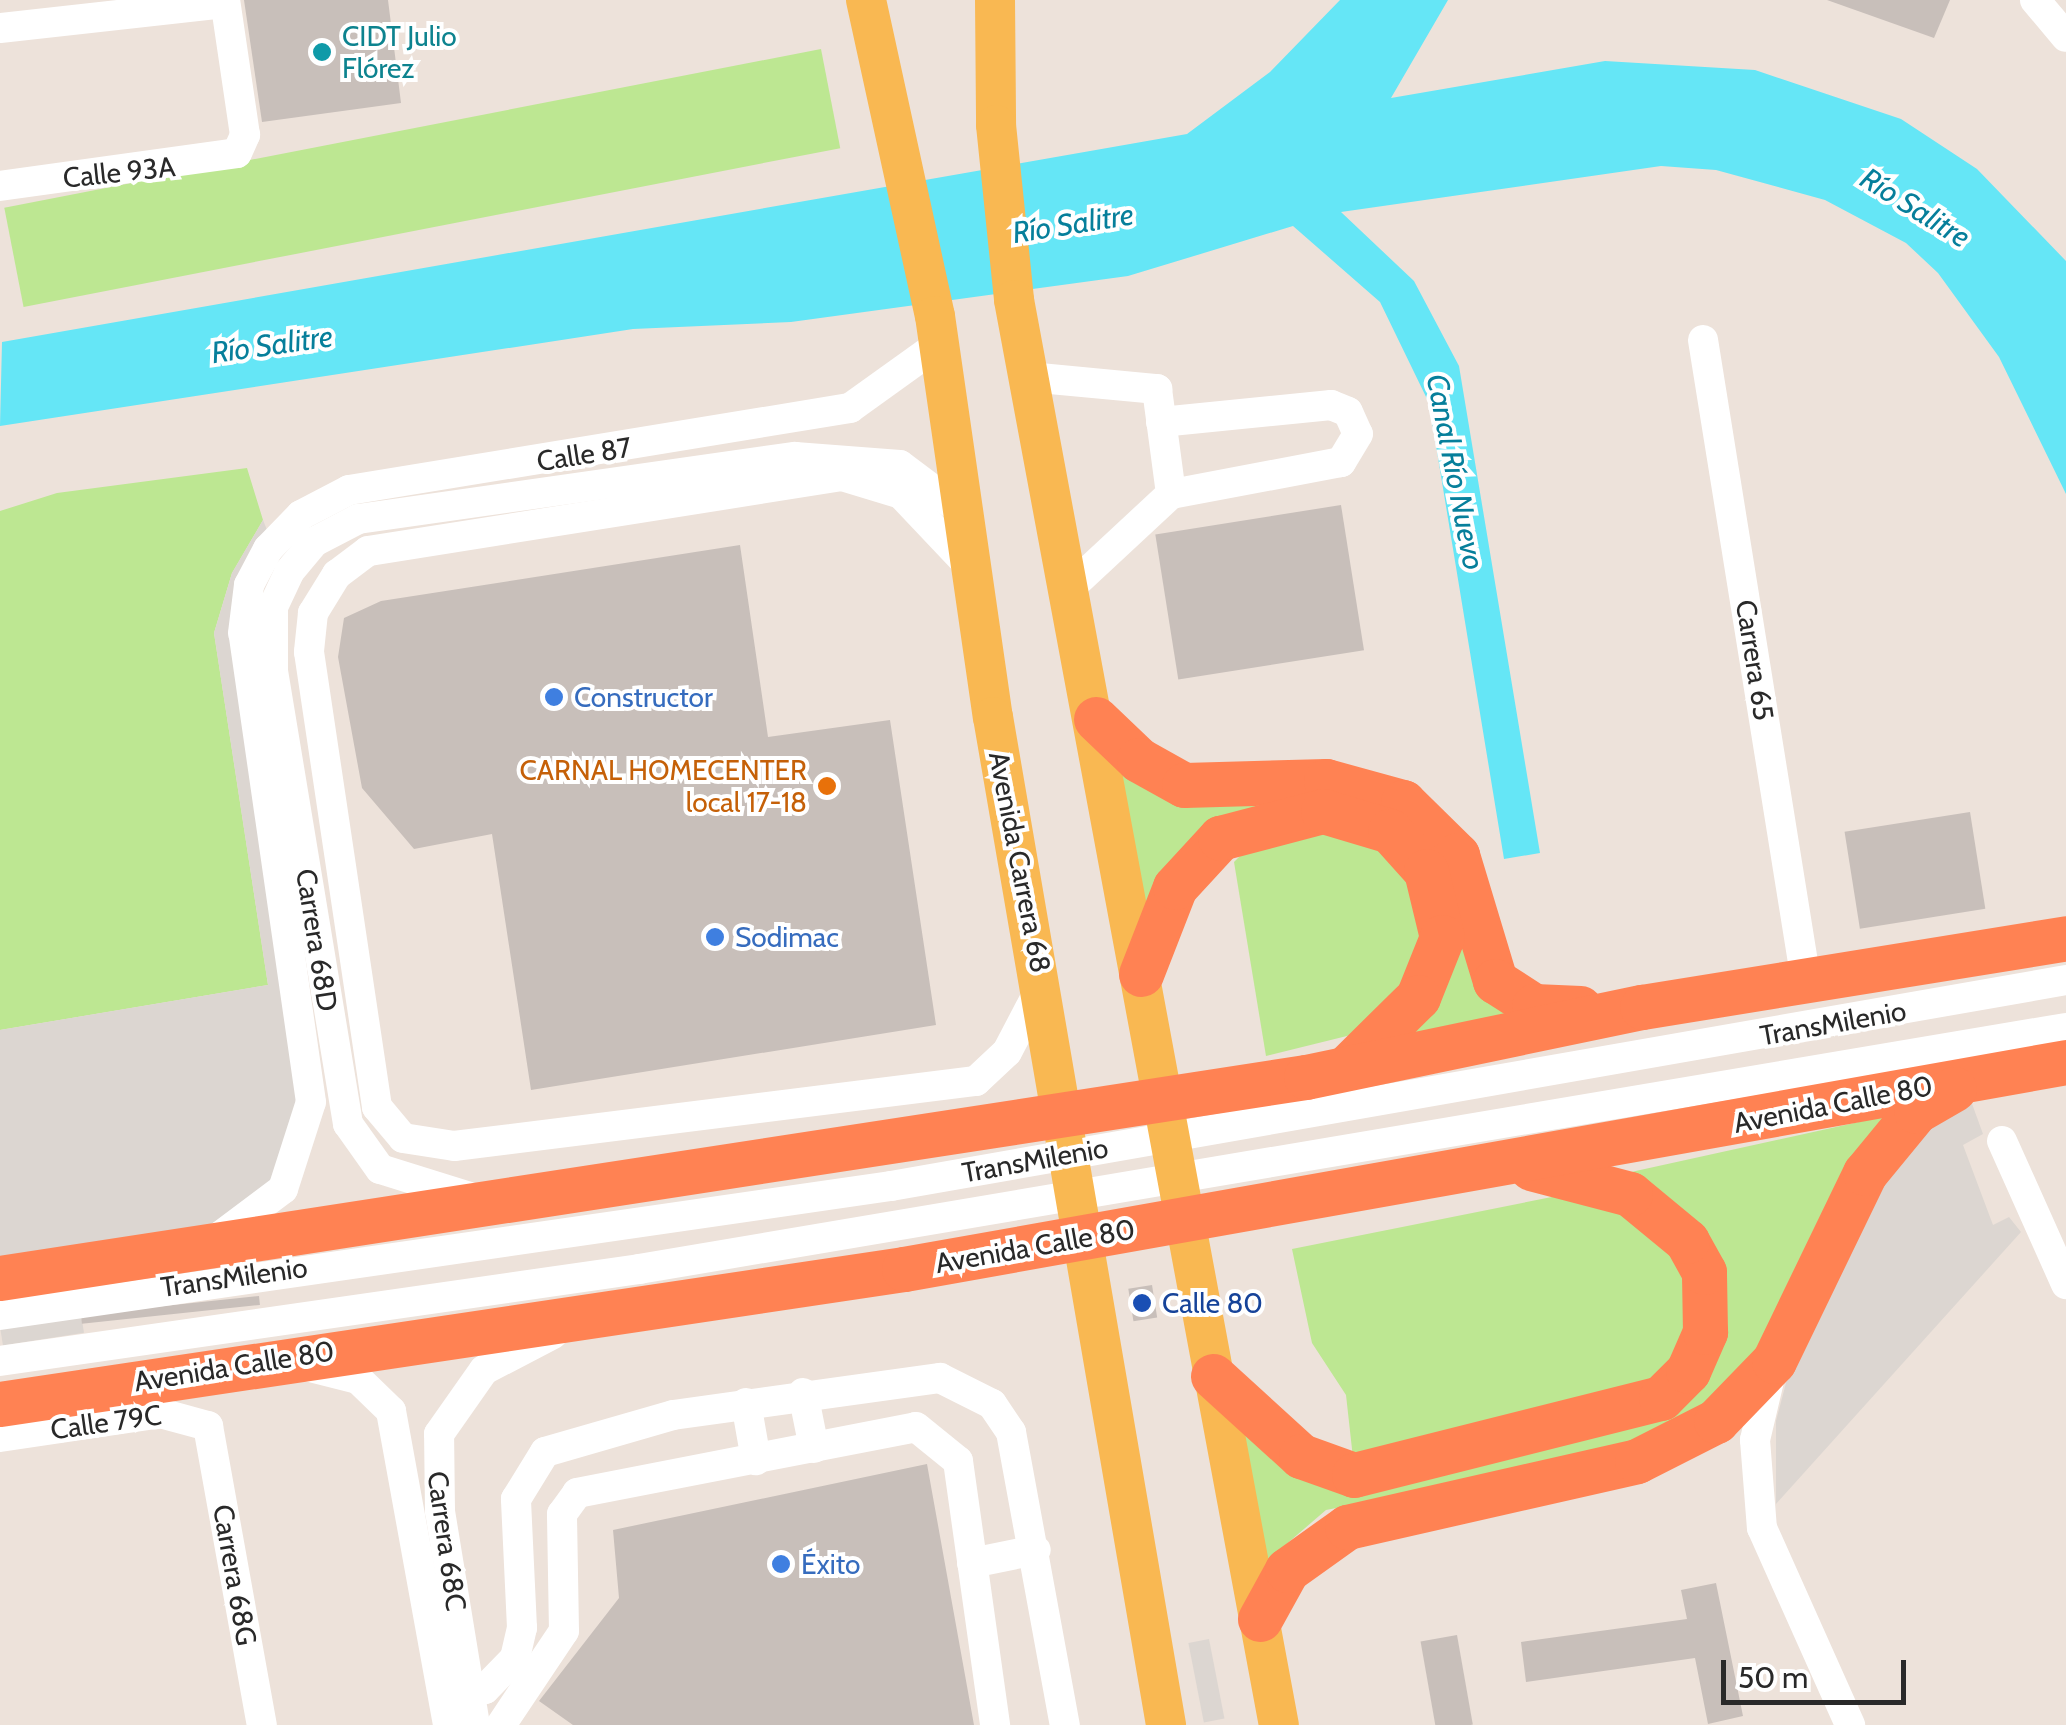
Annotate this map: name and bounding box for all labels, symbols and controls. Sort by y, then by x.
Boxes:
place label: CIDT Julio Flórez [342,19,457,85]
marker: CIDT Julio Flórez [311,41,333,63]
street label: Calle 93A [61,149,177,195]
water label: Río Salitre [1854,160,1976,256]
water label: Río Salitre [1010,197,1136,251]
water label: Río Salitre [209,319,335,371]
water label: Canal Río Nuevo [1418,371,1492,573]
street label: Calle 87 [534,430,634,478]
street label: Carrera 65 [1729,597,1781,723]
place label: Constructor [574,680,713,714]
marker: Constructor [543,686,565,708]
street label: Avenida Carrera 68 [982,749,1058,975]
place label: CARNAL HOMECENTER local 17-18 [520,753,807,819]
marker: CARNAL HOMECENTER local 17-18 [816,775,838,797]
street label: Carrera 68D [289,866,345,1014]
place label: Sodimac [735,920,839,954]
marker: Sodimac [704,926,726,948]
street label: TransMilenio [1757,994,1909,1052]
street label: Avenida Calle 80 [1731,1068,1935,1140]
street label: TransMilenio [959,1131,1111,1189]
street label: Avenida Calle 80 [933,1212,1137,1280]
street label: TransMilenio [159,1250,309,1304]
place label: Calle 80 [1162,1286,1263,1320]
marker: Calle 80 [1131,1292,1153,1314]
street label: Avenida Calle 80 [132,1334,336,1398]
street label: Calle 79C [48,1398,164,1446]
street label: Carrera 68C [421,1469,473,1613]
street label: Carrera 68G [206,1502,264,1648]
place label: Éxito [801,1547,860,1581]
marker: Éxito [770,1553,792,1575]
scale bar [1726,1640,1911,1702]
text: 50 m [1738,1659,1808,1696]

